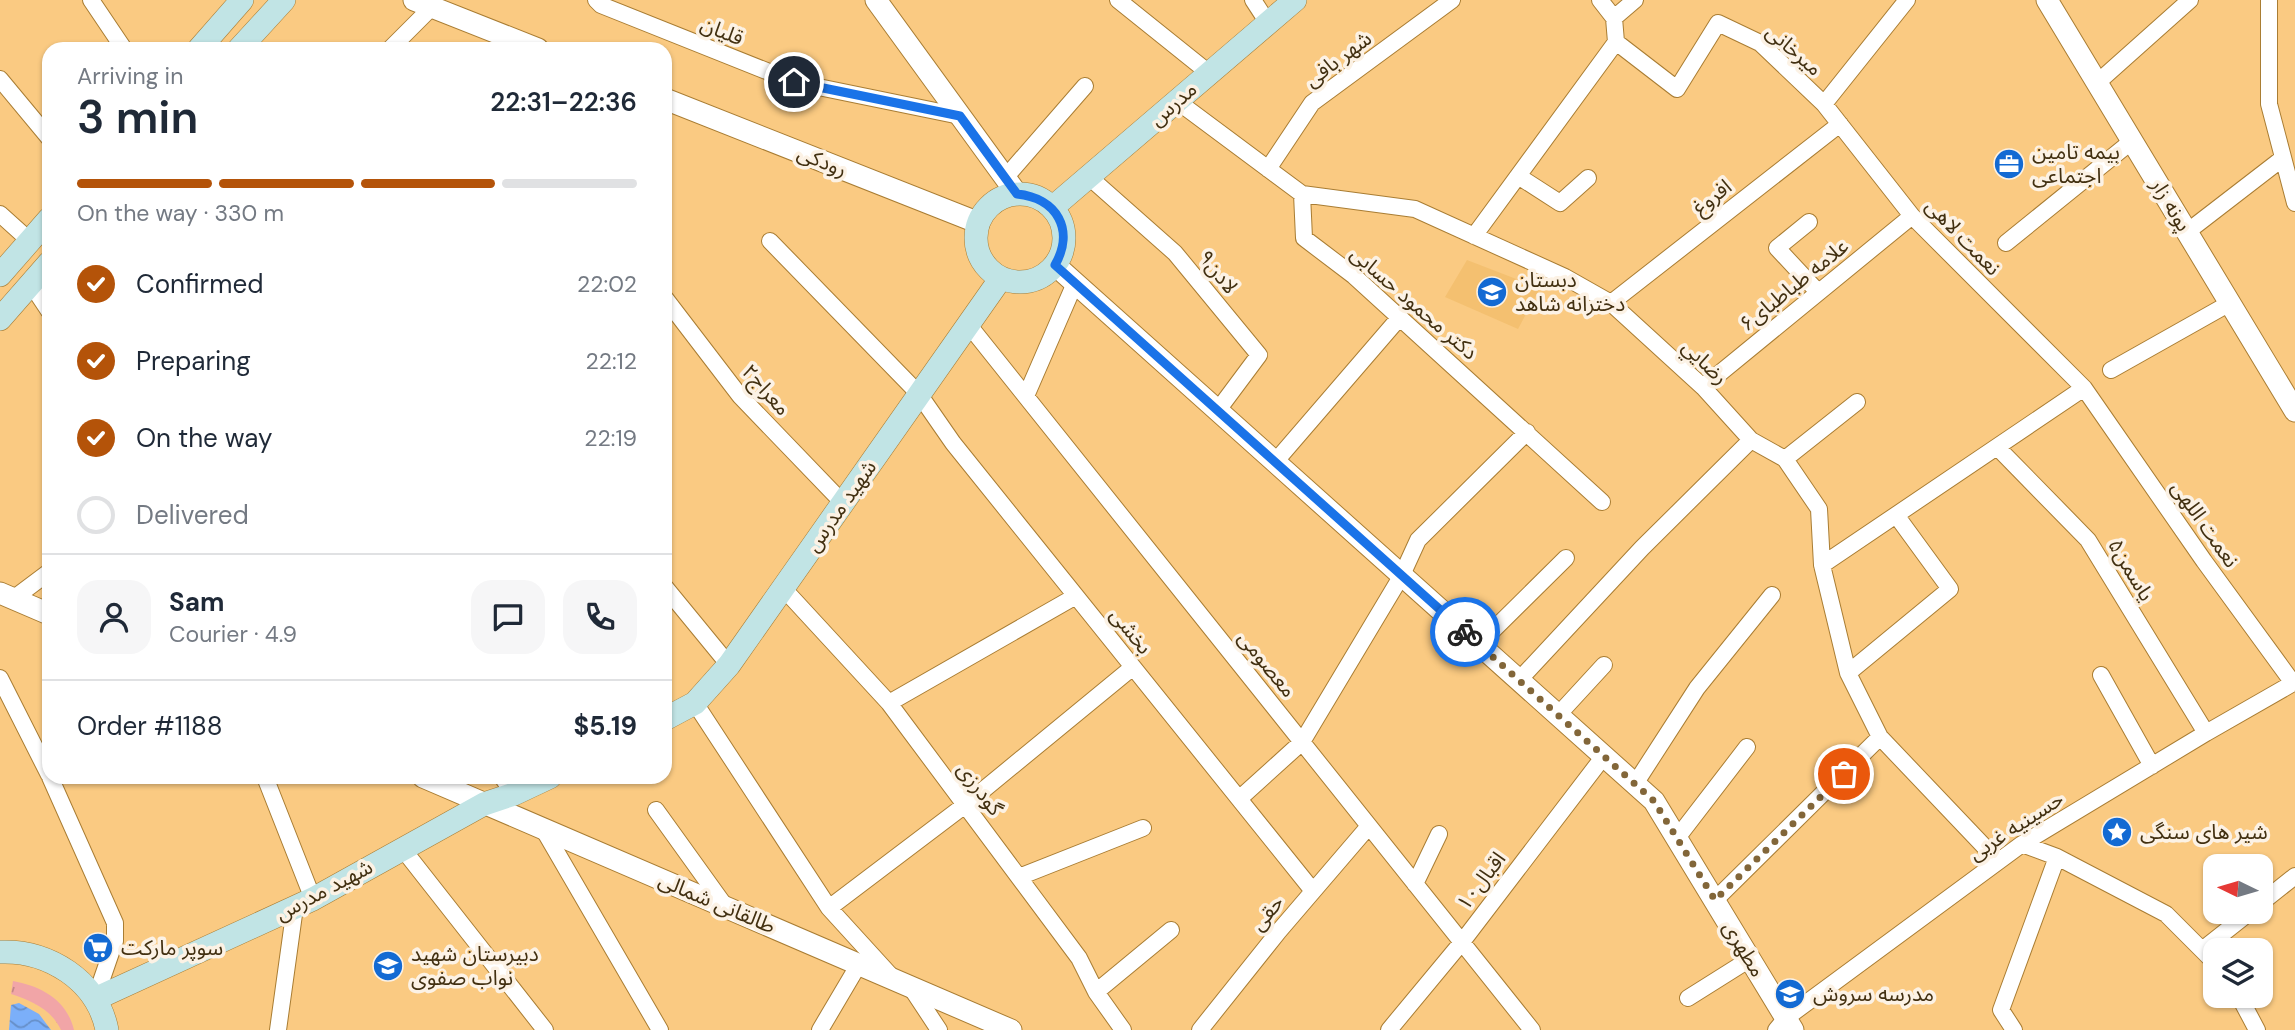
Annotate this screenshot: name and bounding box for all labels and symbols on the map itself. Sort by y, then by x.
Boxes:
street label: قلیان [696,10,748,52]
street label: میرخانی [1760,18,1828,82]
street label: شهر بافی [1299,24,1377,94]
pin [764,52,824,112]
street label: مدرس [1143,76,1203,132]
street label: رودکی [793,138,851,184]
place label: بیمه تامین اجتماعی [2032,138,2120,190]
office icon: بیمه تامین اجتماعی [1992,147,2026,181]
street label: پونه زار [2144,172,2198,237]
street label: افروغ [1687,173,1738,222]
street label: نعمت لاهی [1919,192,2007,282]
street label: علامه طباطبای۶ [1734,232,1854,338]
street label: دکتر محمود حسابی [1344,240,1484,366]
street label: لادن۹ [1192,244,1244,300]
place label: دبستان دخترانه شاهد [1515,266,1625,318]
school or university icon: دبستان دخترانه شاهد [1475,275,1509,309]
street label: رضایي [1675,333,1734,392]
street label: معراج۲ [735,358,797,422]
street label: شهید مدرس [799,454,883,558]
street label: نعمت اللهی [2165,475,2245,573]
street label: یاسمن۵ [2101,533,2161,607]
courier [1430,597,1500,667]
street label: بخشی [1104,602,1158,660]
street label: معصومی [1231,625,1303,703]
pin [1814,744,1874,804]
street label: گودرزی [951,757,1009,822]
street label: حسینیه غربی [1963,785,2069,867]
place icon: شیر های سنگی [2100,815,2134,849]
place label: شیر های سنگی [2140,818,2268,846]
street label: اقبال۱۰ [1450,846,1512,916]
street label: شهید مدرس [270,853,378,927]
north arrow [2203,854,2273,924]
street label: طالقانی شمالی [654,866,780,940]
street label: حقی [1244,889,1290,937]
street label: مطهری [1716,916,1772,982]
supermarket icon: سوپر مارکت [81,931,115,965]
place label: سوپر مارکت [121,934,223,962]
place label: دبیرستان شهید نواب صفوی [411,940,539,992]
school or university icon: دبیرستان شهید نواب صفوی [371,949,405,983]
school or university icon: مدرسه سروش [1773,977,1807,1011]
place label: مدرسه سروش [1813,980,1934,1008]

